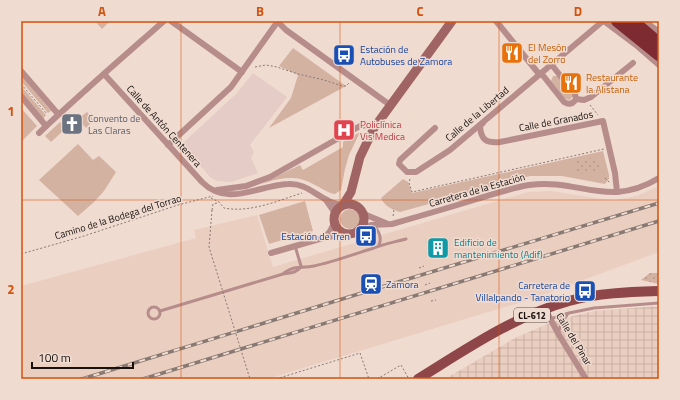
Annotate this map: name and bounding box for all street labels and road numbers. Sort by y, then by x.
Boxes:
street label: Calle de Antón Centenera [123,82,205,170]
street label: Calle de la Libertad [442,83,512,145]
street label: Calle de Granados [518,106,595,136]
street label: Carretera de la Estación [427,169,527,211]
street label: Camino de la Bodega del Torrao [53,191,183,243]
road number: CL-612 [514,308,550,322]
street label: Calle del Pinar [552,310,596,369]

